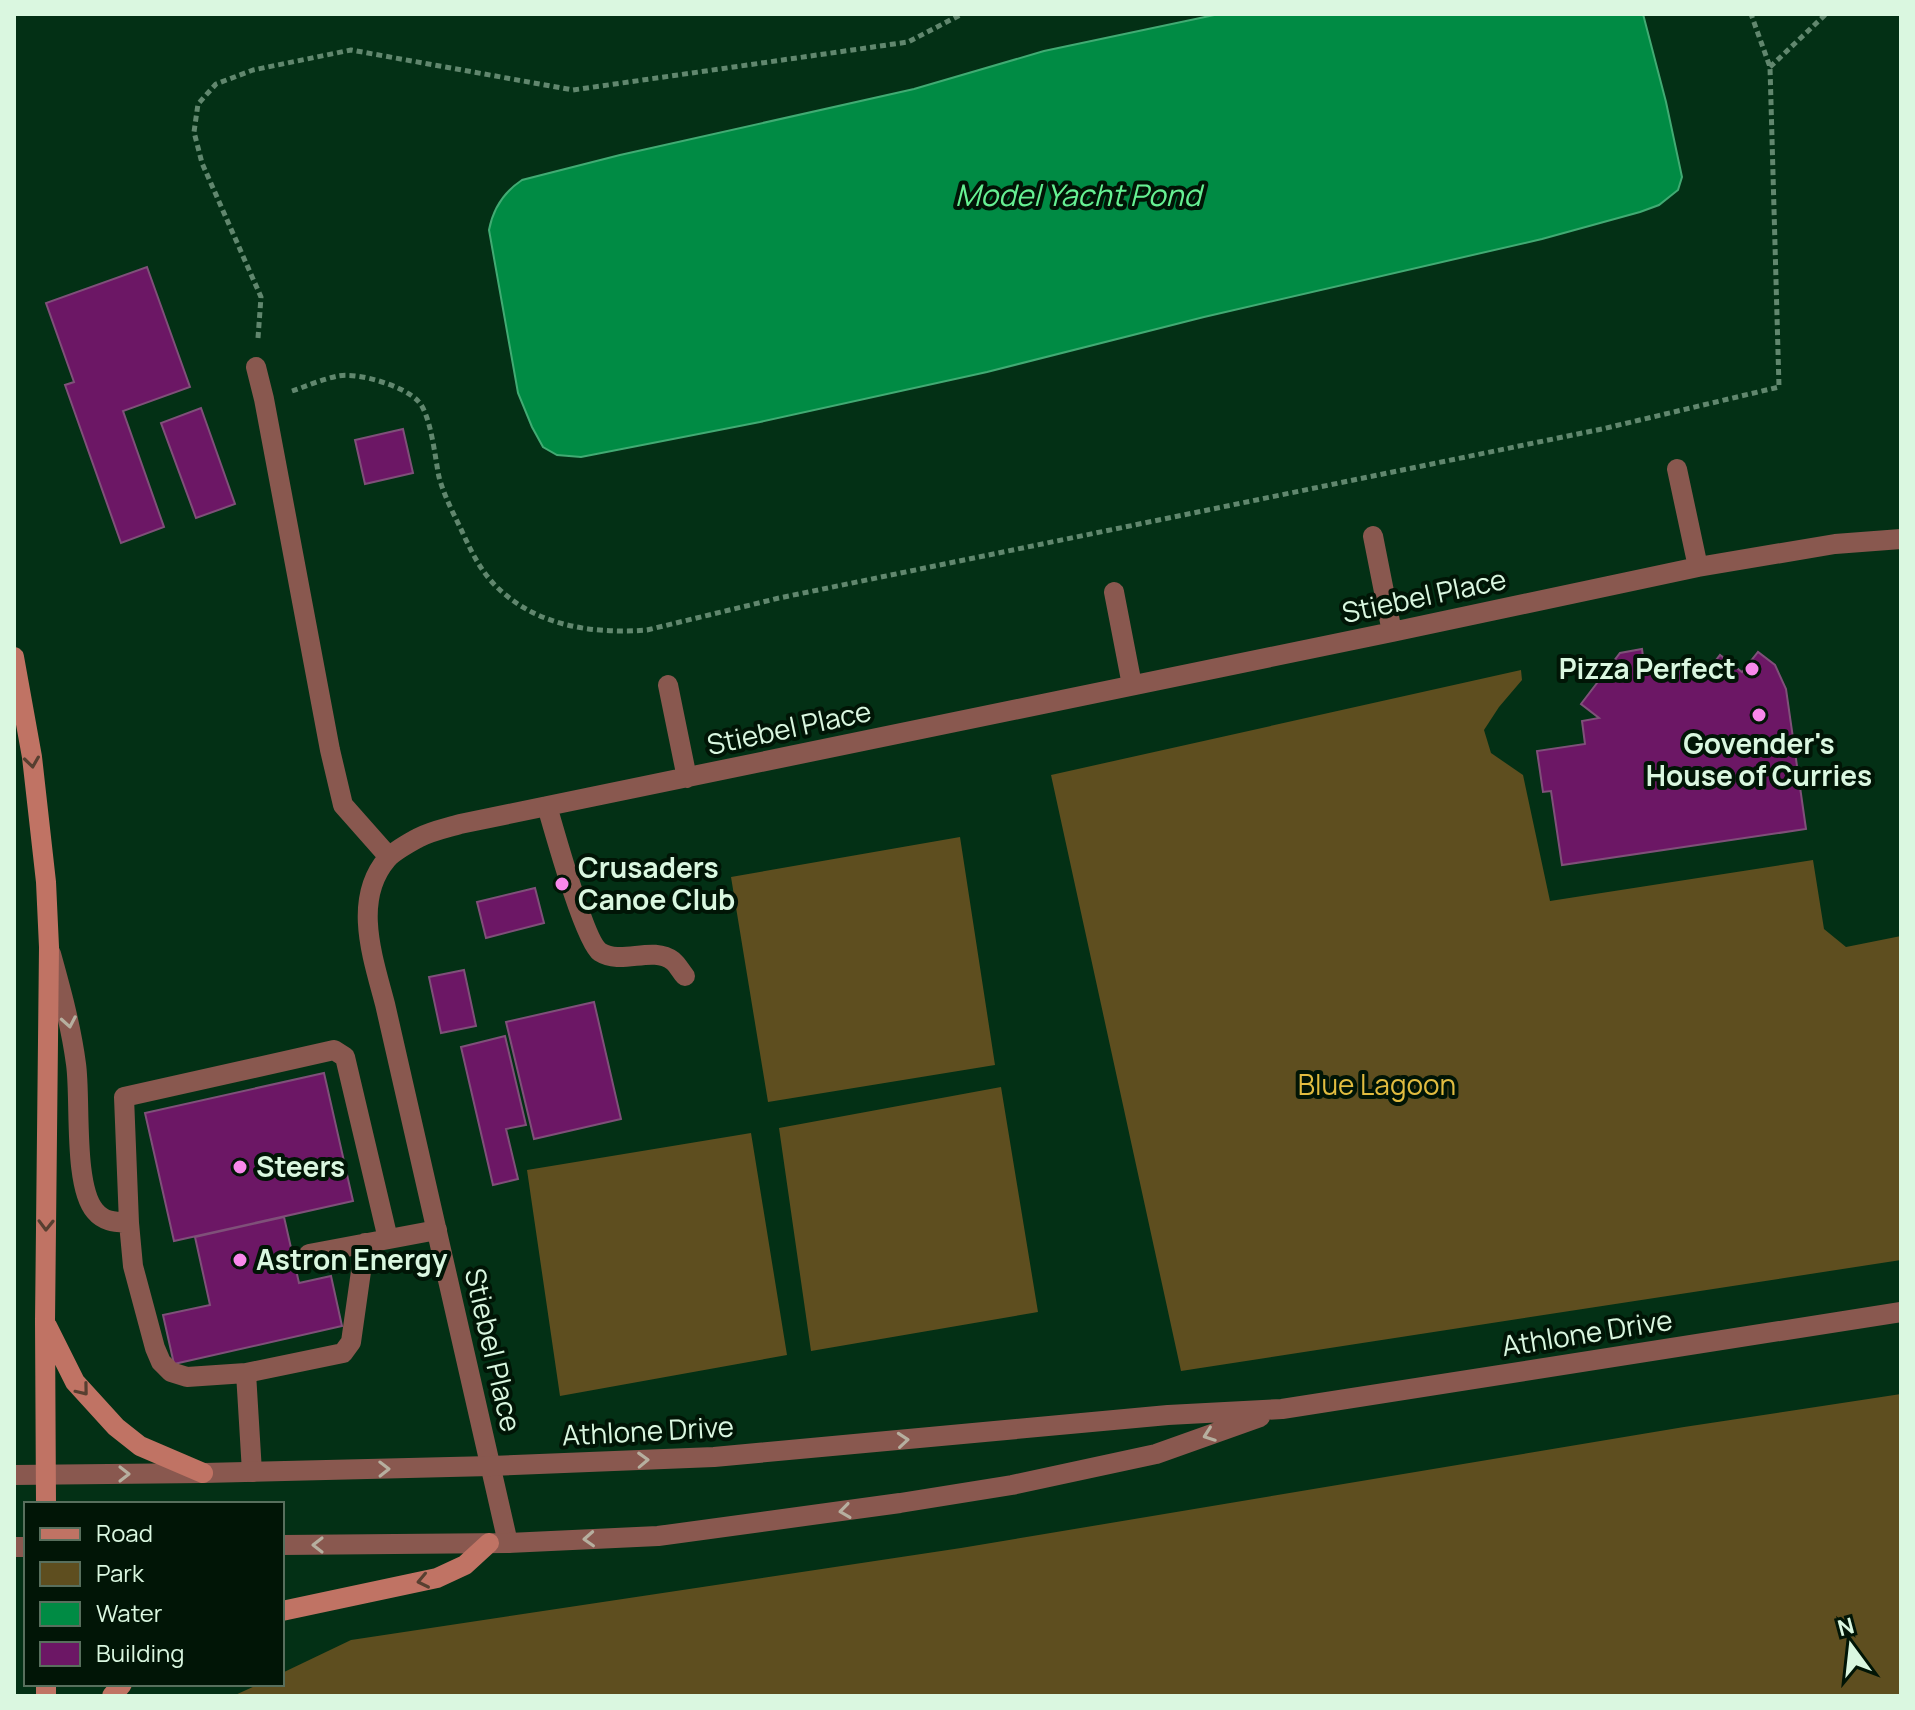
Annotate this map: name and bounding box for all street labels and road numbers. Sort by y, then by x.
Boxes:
street label: Stiebel Place [1338,559,1509,631]
street label: Stiebel Place [703,691,874,763]
street label: Stiebel Place [457,1264,531,1435]
street label: Athlone Drive [1499,1300,1675,1364]
street label: Athlone Drive [561,1407,735,1453]

